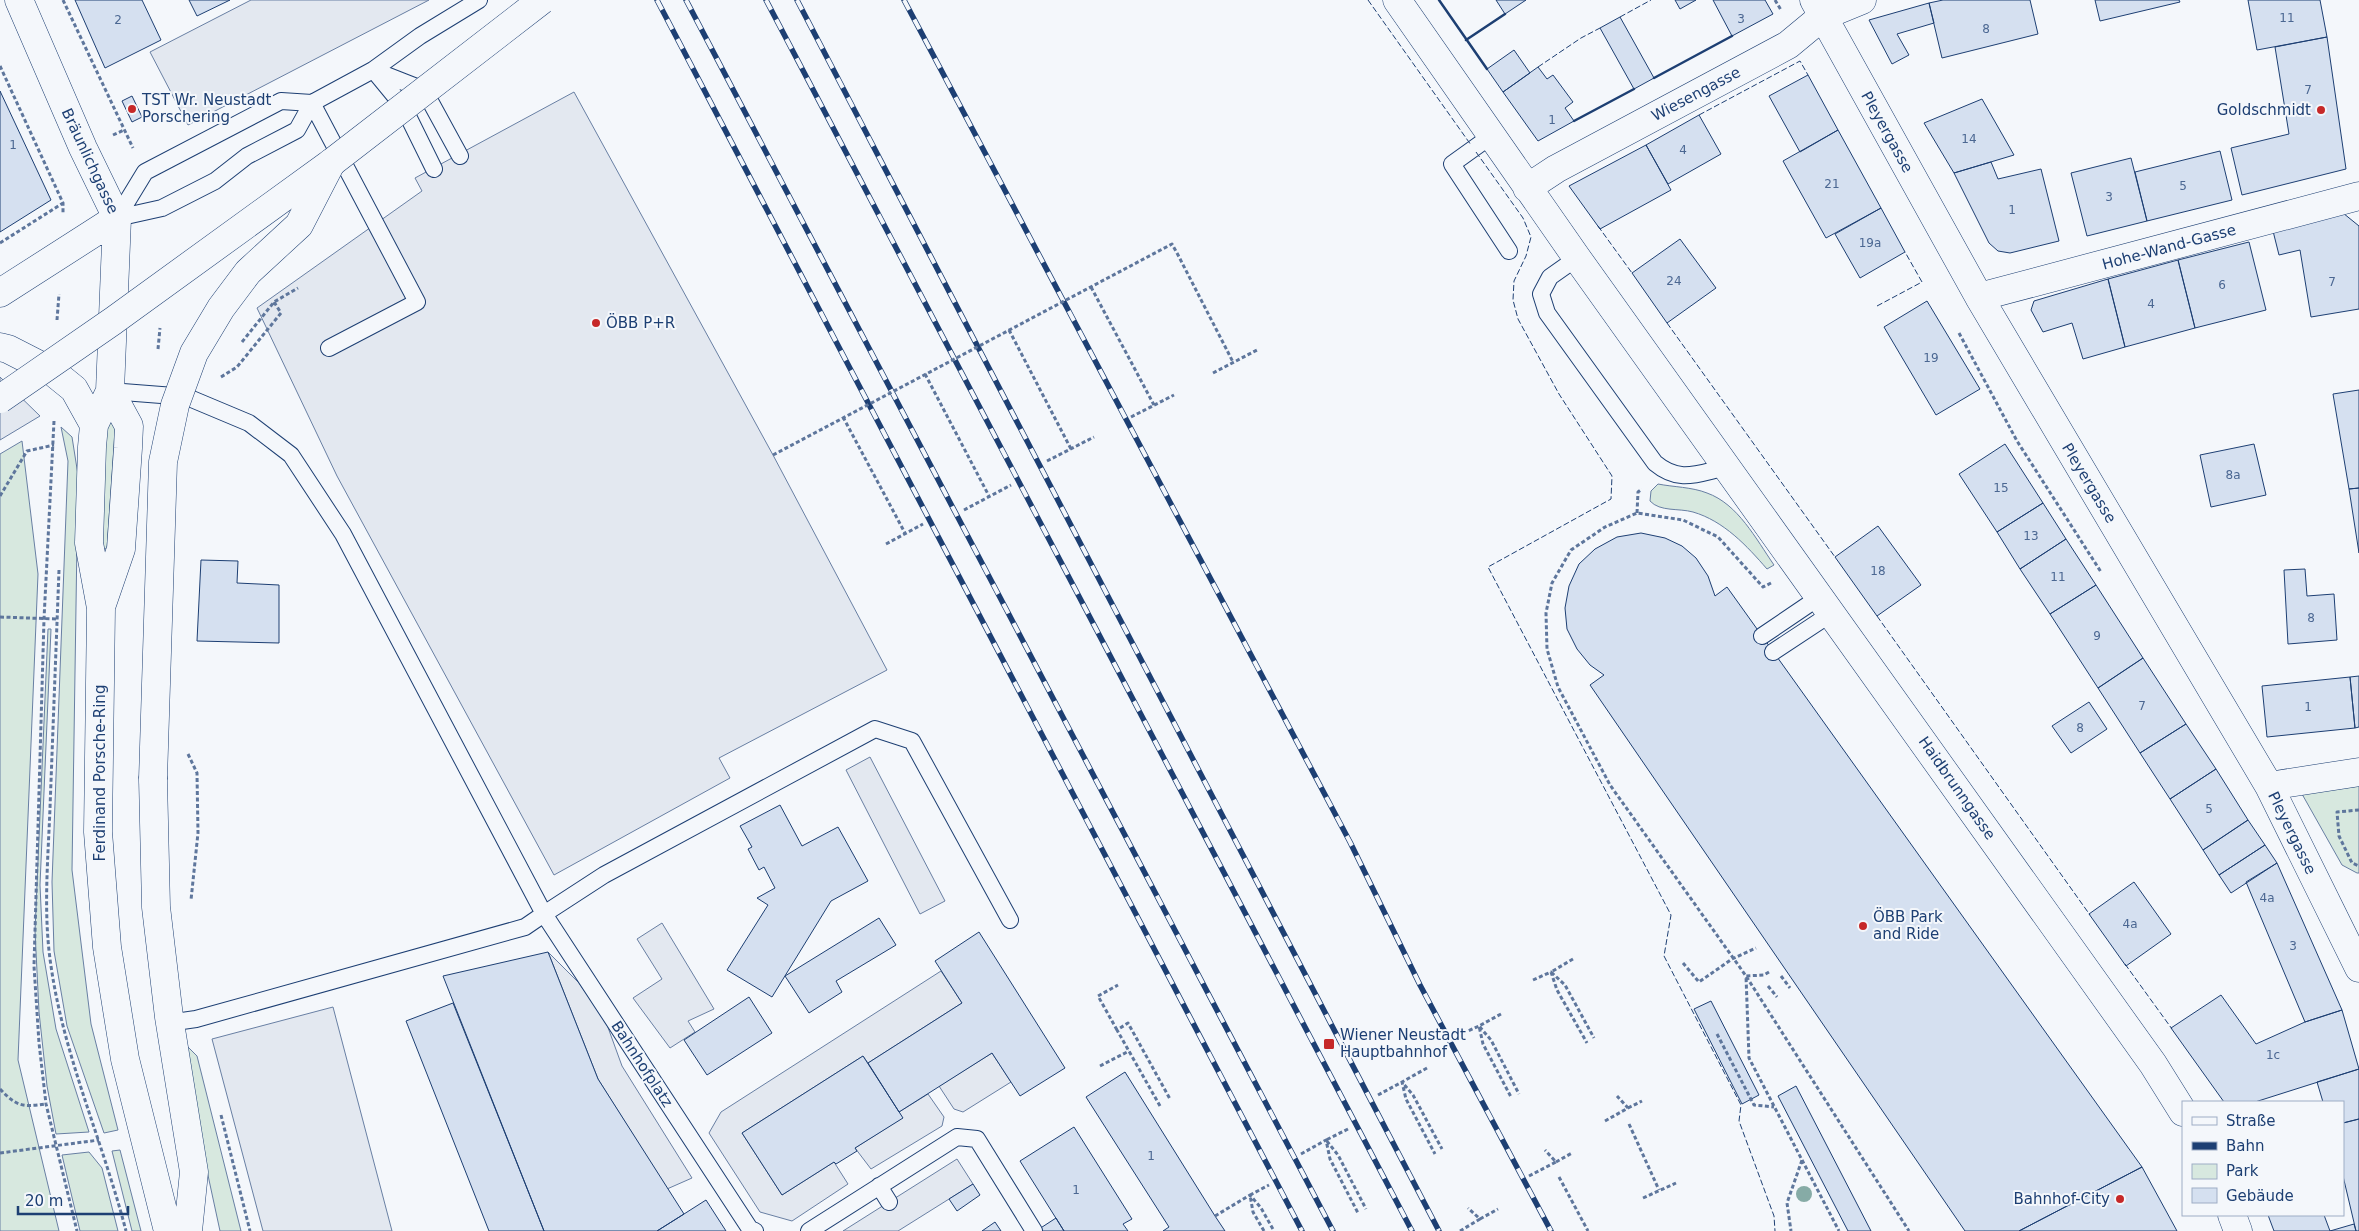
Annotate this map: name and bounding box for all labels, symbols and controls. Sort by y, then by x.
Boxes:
house number: 11 [2279,11,2295,25]
house number: 3 [1737,12,1745,26]
house number: 2 [114,13,122,27]
house number: 8 [1982,22,1990,36]
street label: Wiesengasse [1648,63,1744,125]
house number: 7 [2304,83,2312,97]
street label: Pleyergasse [1857,88,1917,176]
place label: TST Wr. Neustadt Porschering [141,91,271,126]
place label: Goldschmidt [2217,101,2311,119]
marker: TST Wr. Neustadt Porschering [126,103,138,115]
marker: Goldschmidt [2315,104,2327,116]
street label: Bräunlichgasse [58,105,122,217]
house number: 1 [1548,113,1556,127]
house number: 14 [1961,132,1977,146]
house number: 1 [9,138,17,152]
house number: 4 [1679,143,1687,157]
house number: 21 [1824,177,1840,191]
house number: 5 [2179,179,2187,193]
house number: 3 [2105,190,2113,204]
house number: 1 [2008,203,2016,217]
street label: Hohe-Wand-Gasse [2100,220,2238,274]
house number: 19a [1859,236,1881,250]
house number: 24 [1666,274,1682,288]
house number: 7 [2328,275,2336,289]
house number: 6 [2218,278,2226,292]
house number: 4 [2147,297,2155,311]
place label: ÖBB P+R [606,313,675,332]
marker: ÖBB P+R [590,317,602,329]
house number: 19 [1923,351,1939,365]
street label: Pleyergasse [2058,440,2120,526]
house number: 8a [2226,468,2241,482]
house number: 15 [1993,481,2009,495]
house number: 13 [2023,529,2039,543]
house number: 18 [1870,564,1886,578]
house number: 11 [2050,570,2066,584]
house number: 8 [2307,611,2315,625]
house number: 9 [2093,629,2101,643]
street label: Ferdinand Porsche-Ring [91,685,109,861]
house number: 7 [2138,699,2146,713]
house number: 1 [2304,700,2312,714]
house number: 8 [2076,721,2084,735]
street label: Haidbrunngasse [1915,733,1999,843]
street label: Pleyergasse [2264,789,2320,877]
house number: 5 [2205,802,2213,816]
house number: 4a [2260,891,2275,905]
place label: ÖBB Park and Ride [1873,907,1943,943]
house number: 4a [2123,917,2138,931]
marker: ÖBB Park and Ride [1857,920,1869,932]
house number: 3 [2289,939,2297,953]
street label: Bahnhofplatz [607,1018,677,1111]
place label: Wiener Neustadt Hauptbahnhof [1340,1026,1466,1061]
marker: Wiener Neustadt Hauptbahnhof [1322,1037,1336,1051]
house number: 1c [2266,1048,2280,1062]
legend [2182,1101,2344,1216]
text: Straße [2226,1112,2275,1130]
text: Bahn [2226,1137,2265,1155]
house number: 1 [1147,1149,1155,1163]
text: Park [2226,1162,2259,1180]
house number: 1 [1072,1183,1080,1197]
scale bar [18,1184,128,1216]
text: Gebäude [2226,1187,2294,1205]
place label: Bahnhof-City [2014,1190,2110,1208]
text: 20 m [25,1192,63,1210]
marker: Bahnhof-City [2114,1193,2126,1205]

